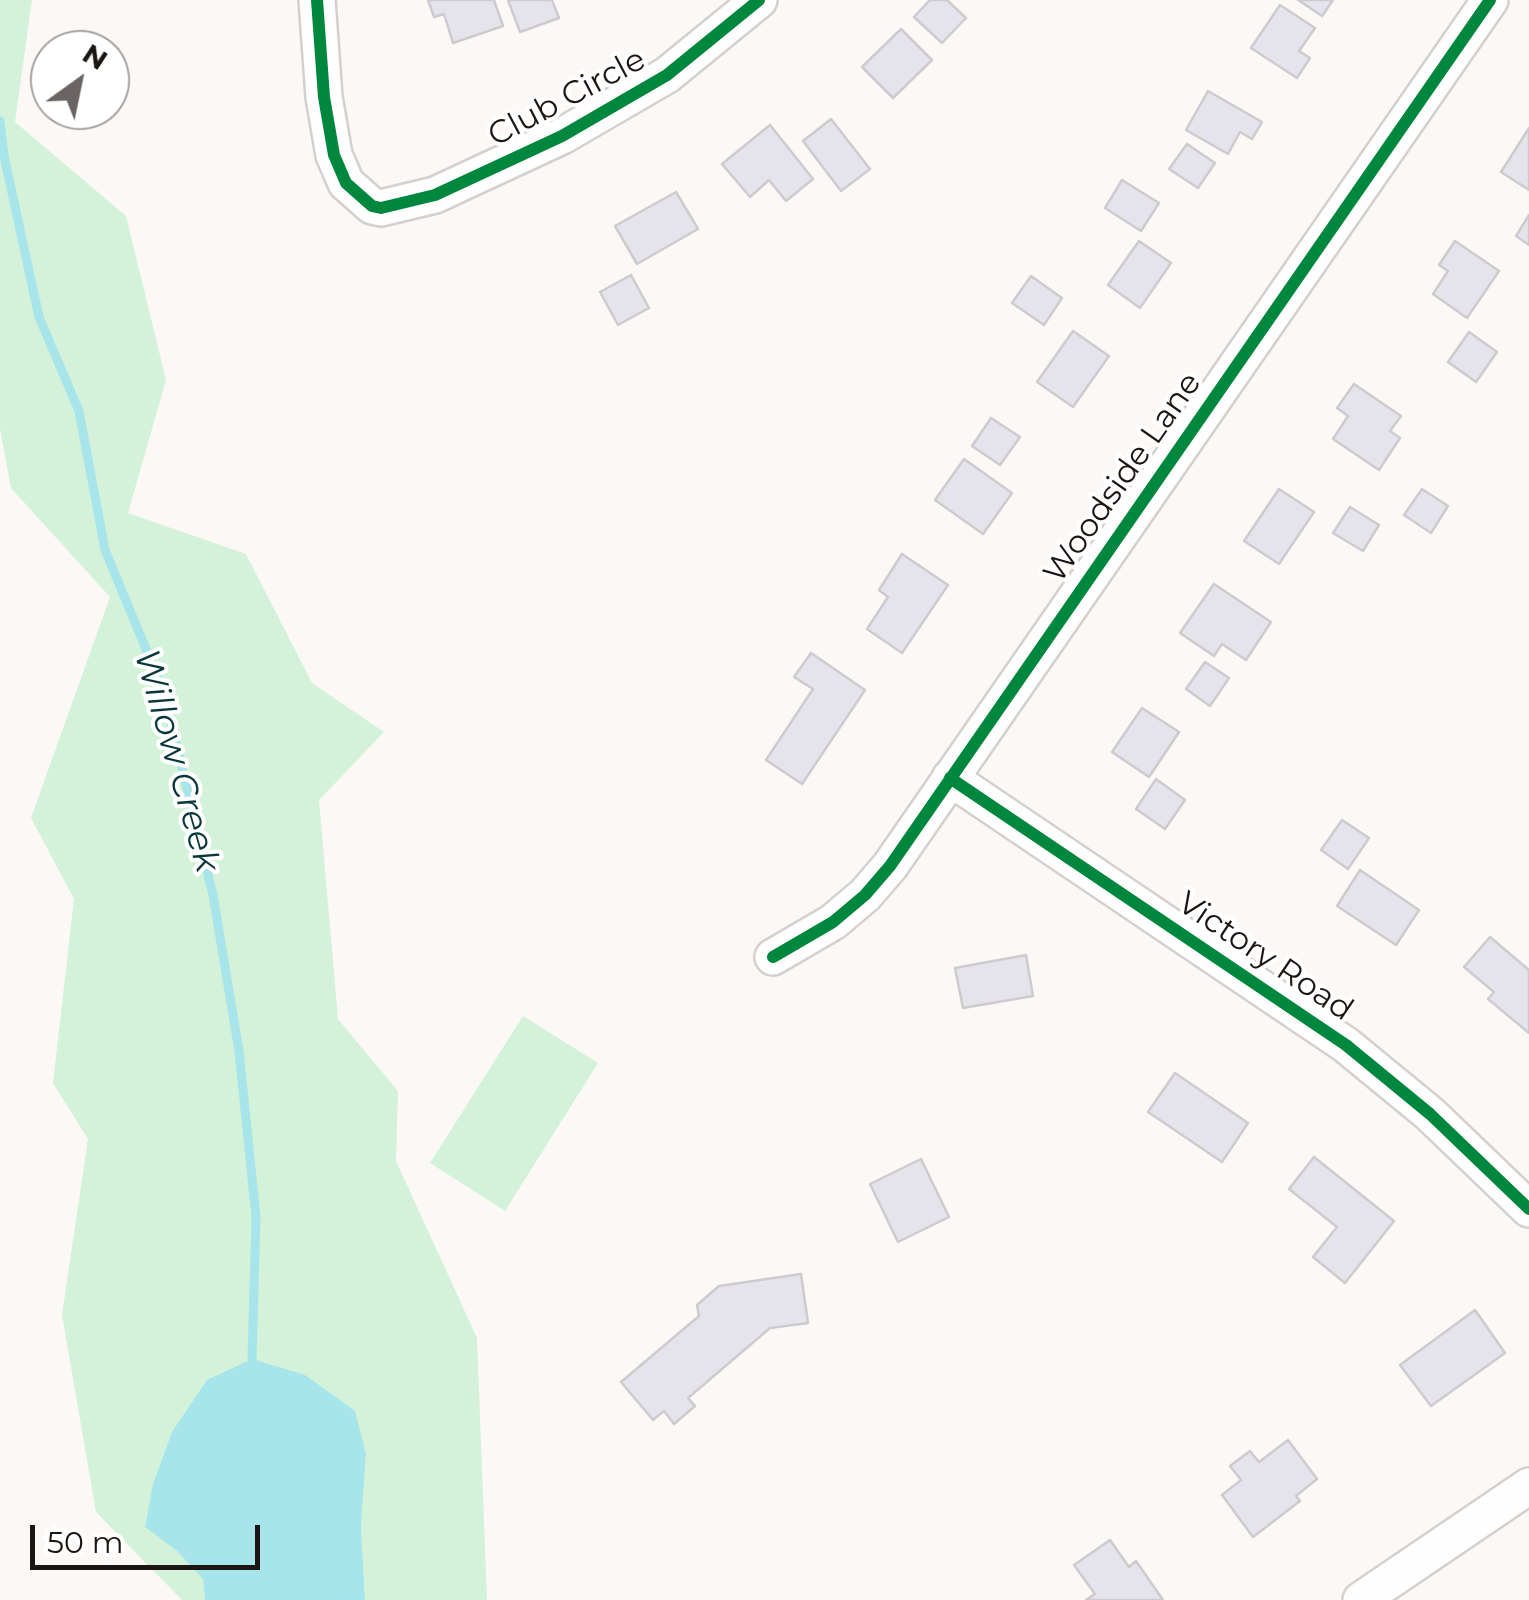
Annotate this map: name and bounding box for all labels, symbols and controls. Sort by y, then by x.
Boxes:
north arrow [30,30,130,130]
text: N [77,36,114,77]
street label: Club Circle [482,41,652,155]
street label: Woodside Lane [1036,365,1210,591]
water label: Willow Creek [124,645,228,877]
street label: Victory Road [1170,884,1360,1030]
scale bar [35,1505,265,1567]
text: 50 m [47,1524,124,1561]

